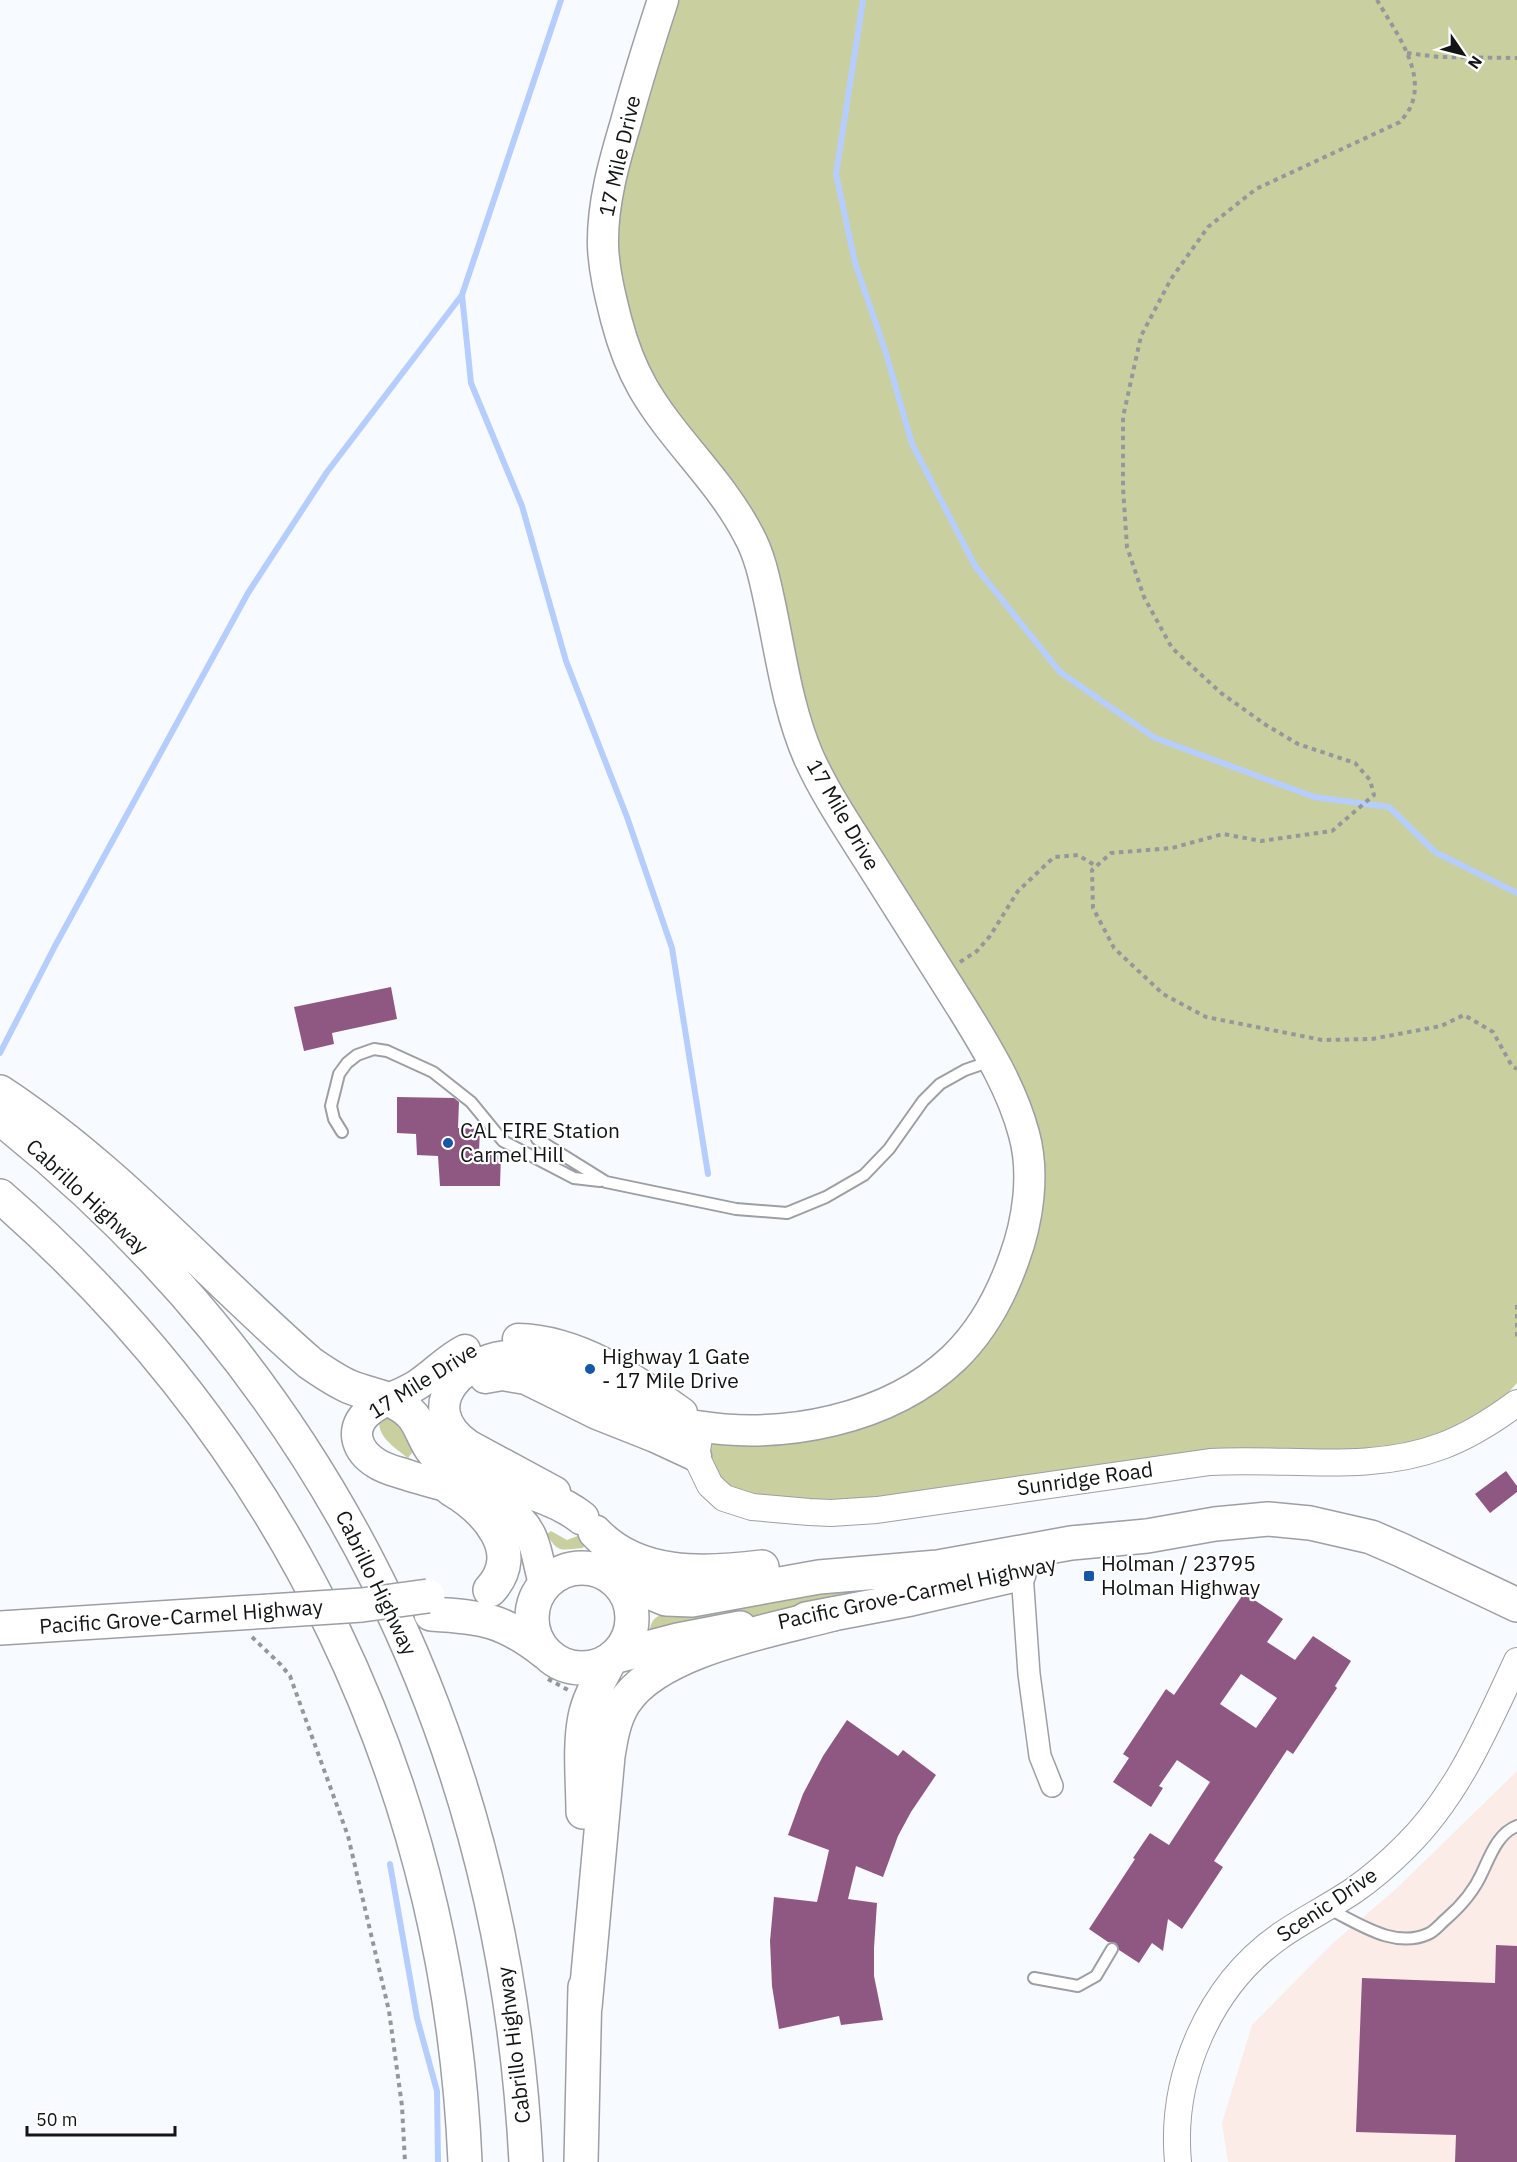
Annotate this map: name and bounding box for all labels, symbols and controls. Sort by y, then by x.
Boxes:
north arrow [1433,24,1493,84]
text: N [1464,52,1487,73]
street label: 17 Mile Drive [592,93,647,219]
street label: 17 Mile Drive [801,754,887,875]
place label: CAL FIRE Station Carmel Hill [460,1116,620,1168]
street label: Cabrillo Highway [20,1132,155,1261]
marker: CAL FIRE Station Carmel Hill [441,1136,455,1150]
street label: 17 Mile Drive [363,1336,482,1425]
place label: Highway 1 Gate - 17 Mile Drive [602,1342,750,1394]
marker: Highway 1 Gate - 17 Mile Drive [583,1362,597,1376]
street label: Sunridge Road [1015,1455,1155,1501]
street label: Cabrillo Highway [330,1505,424,1660]
street label: Pacific Grove-Carmel Highway [775,1549,1059,1635]
place label: Holman / 23795 Holman Highway [1101,1549,1261,1601]
marker: Holman / 23795 Holman Highway [1082,1569,1096,1583]
street label: Pacific Grove-Carmel Highway [38,1592,324,1640]
street label: Scenic Drive [1271,1860,1382,1948]
street label: Cabrillo Highway [489,1965,537,2125]
scale bar [27,2099,176,2137]
text: 50 m [36,2108,78,2131]

